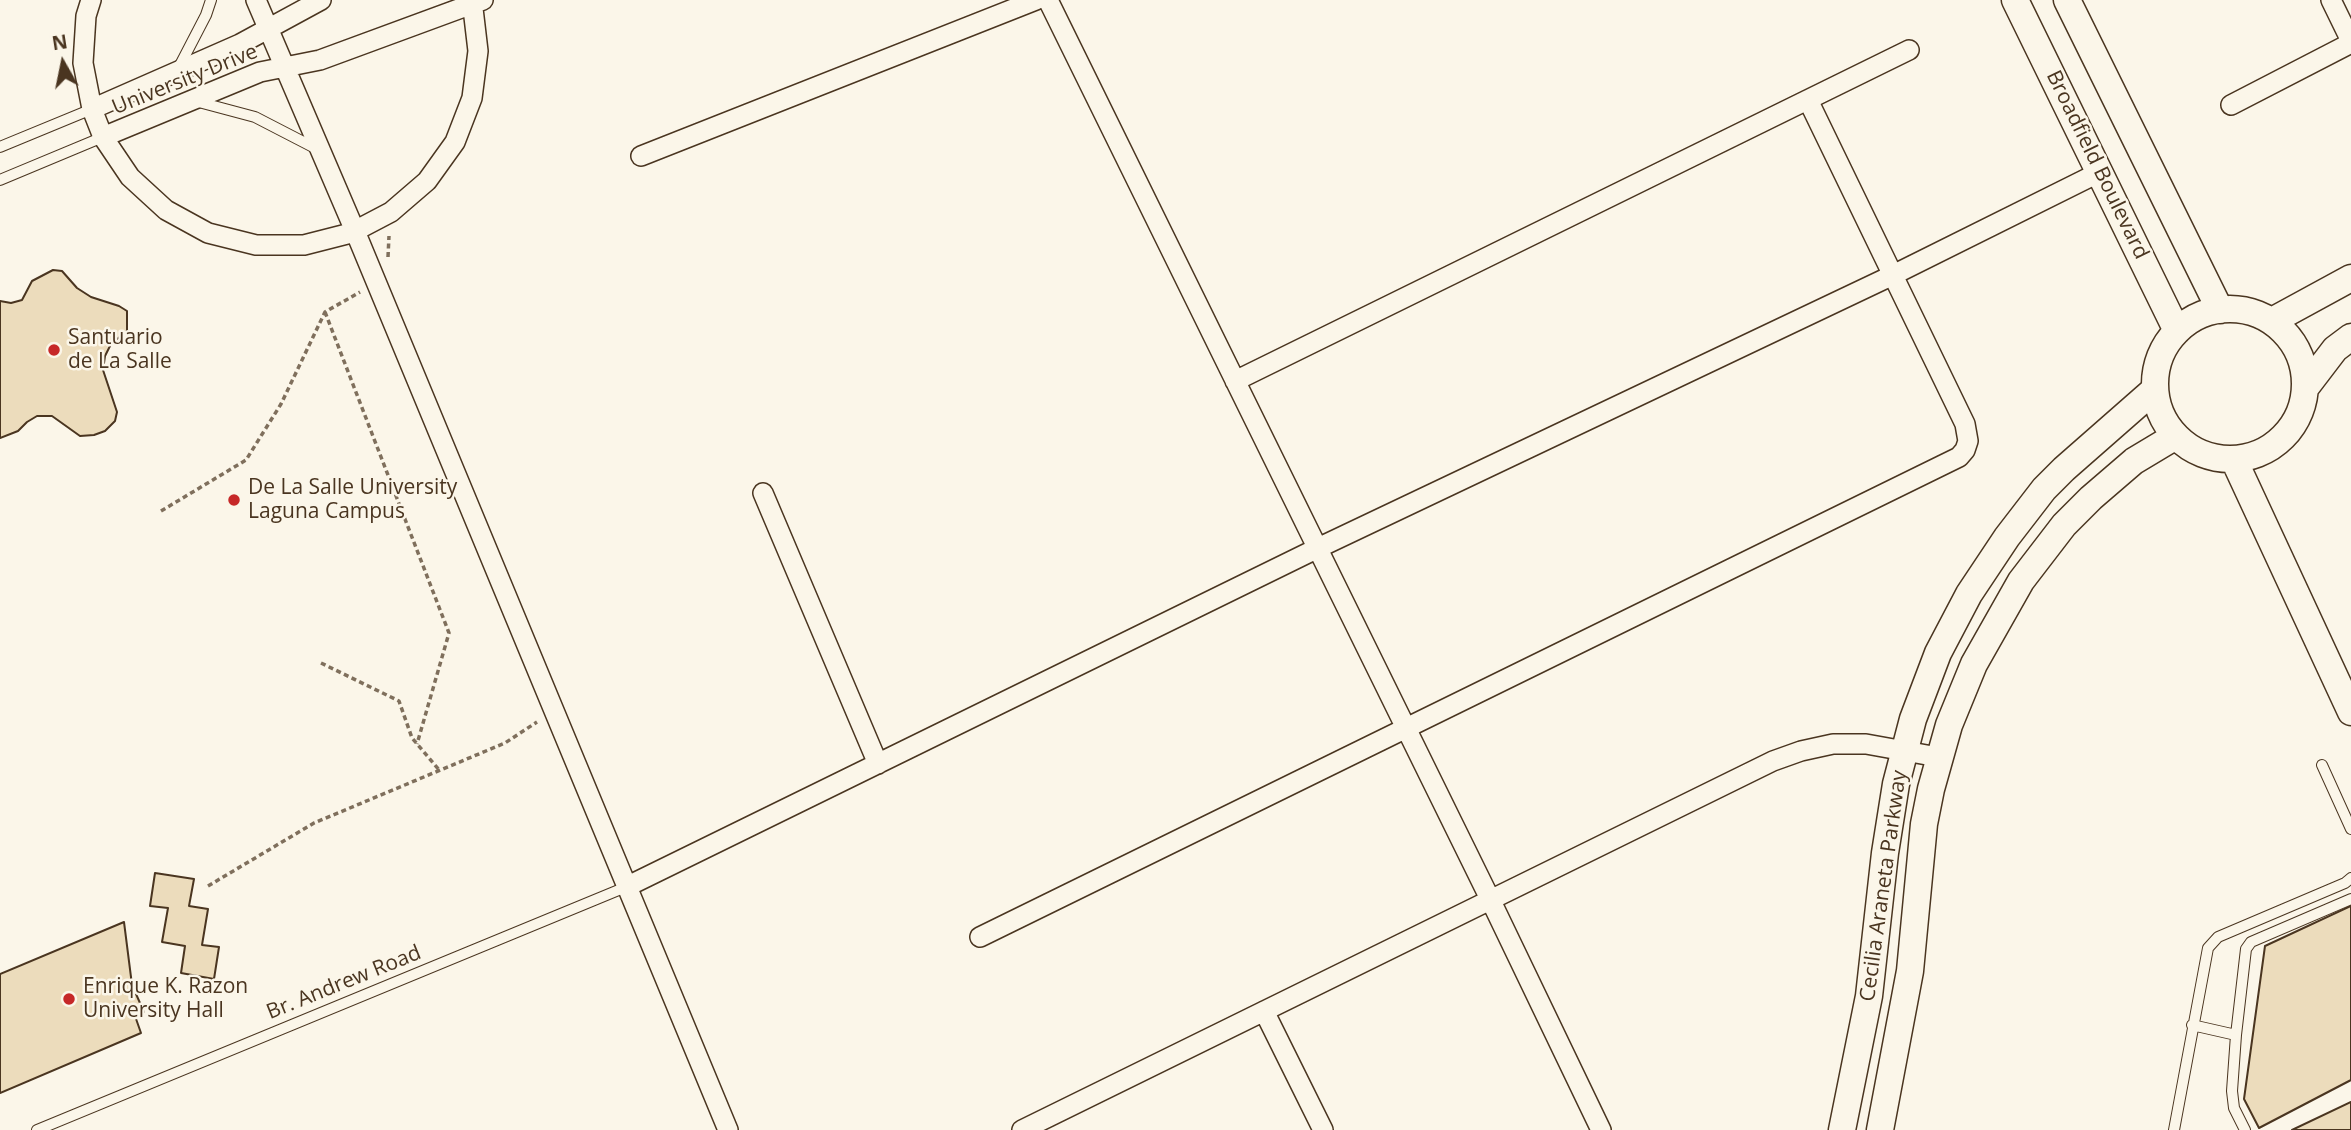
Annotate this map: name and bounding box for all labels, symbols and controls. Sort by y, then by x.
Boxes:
north arrow [28,28,98,98]
text: N [50,28,69,56]
street label: University Drive [109,39,261,121]
street label: Broadfield Boulevard [2040,67,2154,263]
place label: Santuario de La Salle [68,325,172,375]
marker: Santuario de La Salle [46,342,62,358]
place label: De La Salle University Laguna Campus [248,475,457,525]
marker: De La Salle University Laguna Campus [226,492,242,508]
street label: Cecilia Araneta Parkway [1855,769,1913,1003]
street label: Br. Andrew Road [263,941,425,1025]
place label: Enrique K. Razon University Hall [83,974,248,1024]
marker: Enrique K. Razon University Hall [61,991,77,1007]

